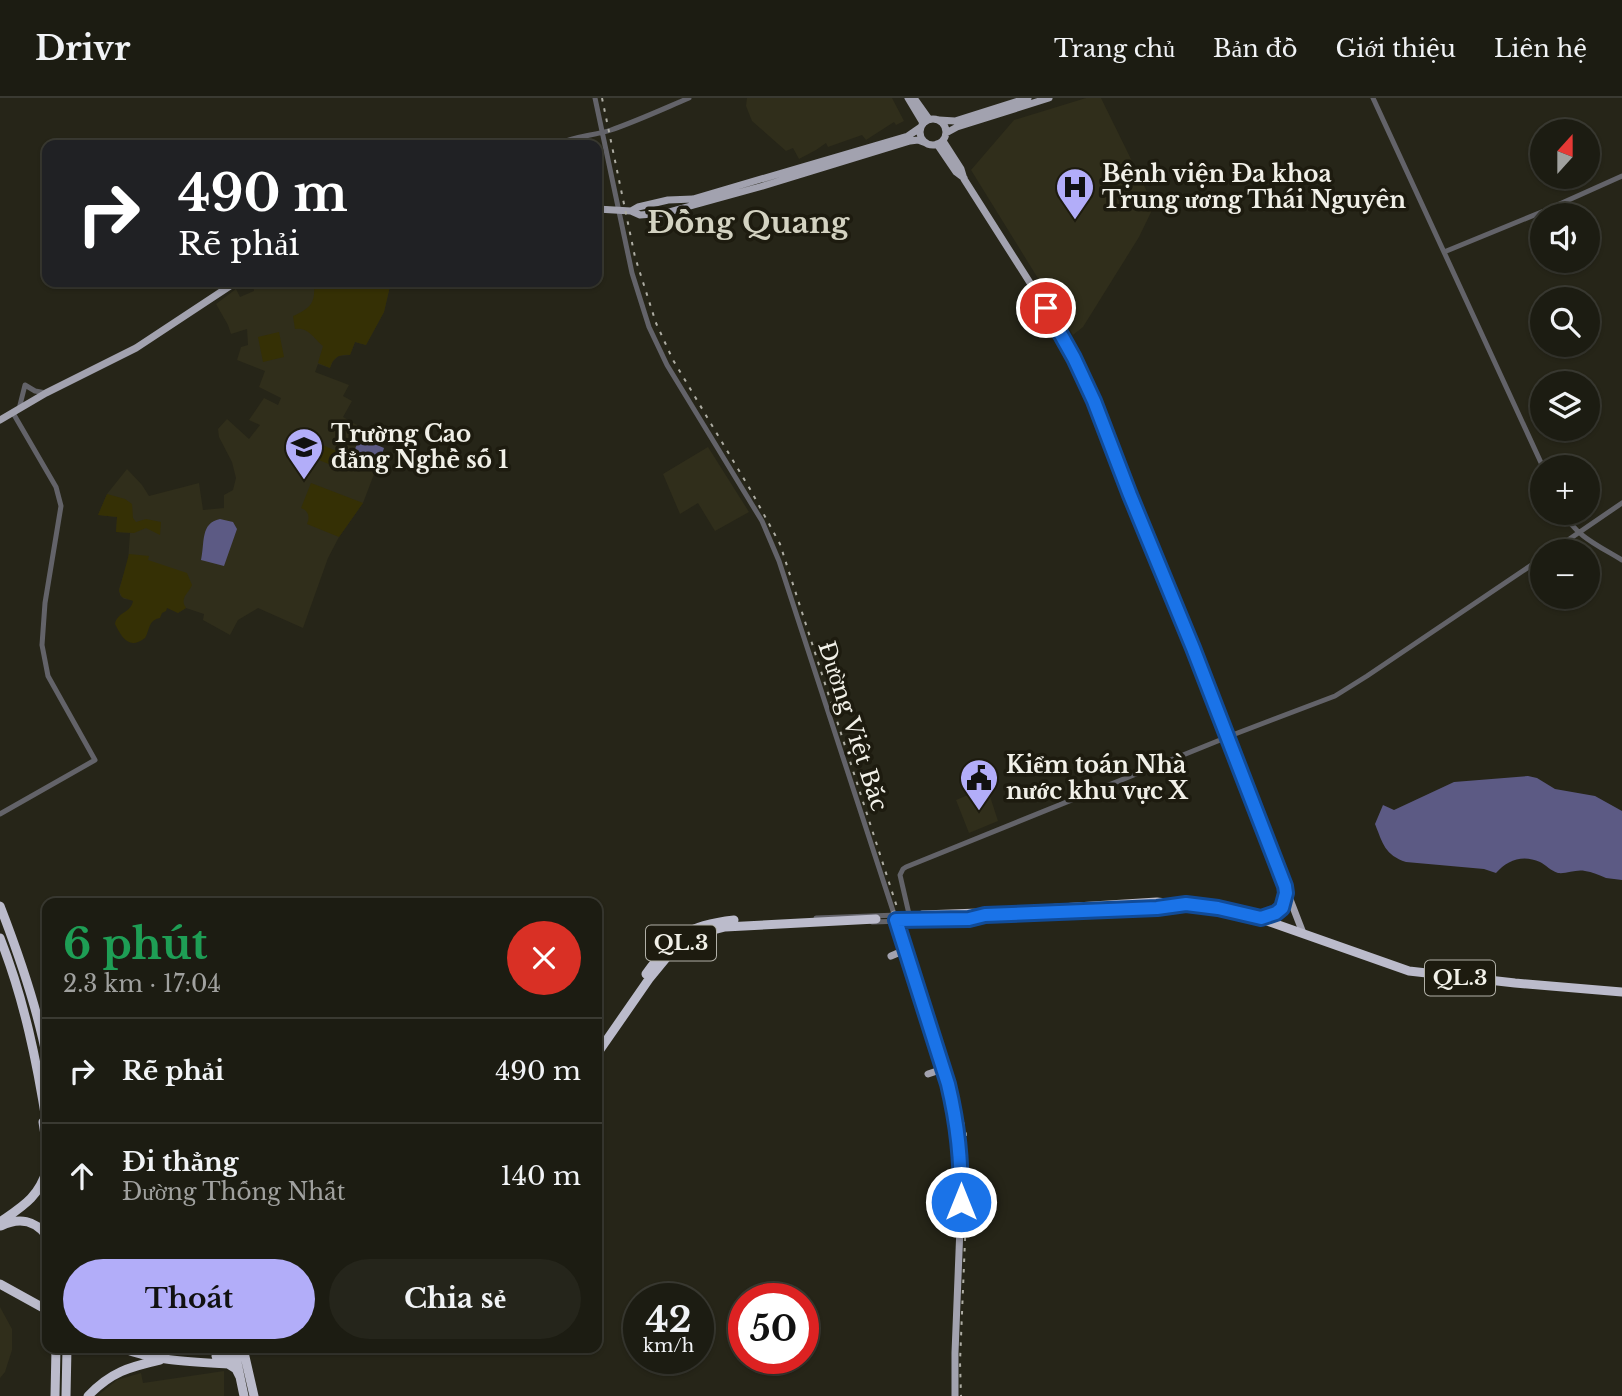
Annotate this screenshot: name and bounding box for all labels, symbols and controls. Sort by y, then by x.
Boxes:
text: Drivr [35,28,130,69]
text: Trang chủ [1054,34,1175,63]
text: Bản đồ [1213,34,1297,63]
text: Giới thiệu [1335,34,1456,63]
text: Liên hệ [1494,34,1587,63]
north arrow [1530,119,1600,189]
map controls [1530,119,1600,609]
place label: Bệnh viện Đa khoa Trung ương Thái Nguyên [1102,160,1406,214]
text: 490 m [178,163,348,224]
hospital icon: Bệnh viện Đa khoa Trung ương Thái Nguyên [1054,166,1096,221]
icon: right [63,168,154,259]
button: sound [1530,203,1600,273]
district label: Đồng Quang [647,204,850,241]
text: Rẽ phải [178,224,299,264]
pin [1016,278,1076,338]
button: search [1530,287,1600,357]
icon: arrive [1027,289,1065,327]
button: layers [1530,371,1600,441]
place label: Trường Cao đẳng Nghề số 1 [331,420,508,474]
school or university icon: Trường Cao đẳng Nghề số 1 [283,426,325,481]
button: + [1530,455,1600,525]
button: − [1530,539,1600,609]
street label: Đường Việt Bắc [812,638,894,814]
place label: Kiểm toán Nhà nước khu vực X [1006,751,1189,805]
public building icon: Kiểm toán Nhà nước khu vực X [958,757,1000,812]
text: 6 phút [63,918,208,970]
button: close [507,921,581,995]
road number: QL.3 [646,926,716,960]
road number: QL.3 [1425,960,1495,996]
text: 2.3 km · 17:04 [63,970,221,998]
icon: right [63,1052,101,1090]
text: Rẽ phải [122,1055,224,1087]
text: 490 m [495,1055,581,1087]
text: Đi thẳng [122,1146,238,1178]
icon: ahead [63,1157,101,1195]
text: 140 m [500,1160,581,1192]
position arrow [924,1165,998,1239]
text: Đường Thống Nhất [122,1178,346,1206]
button: Thoát [63,1259,315,1339]
button: Chia sẻ [329,1259,581,1339]
speed limit sign: 50 [728,1283,819,1374]
text: 42 [645,1298,692,1341]
text: km/h [643,1335,694,1357]

